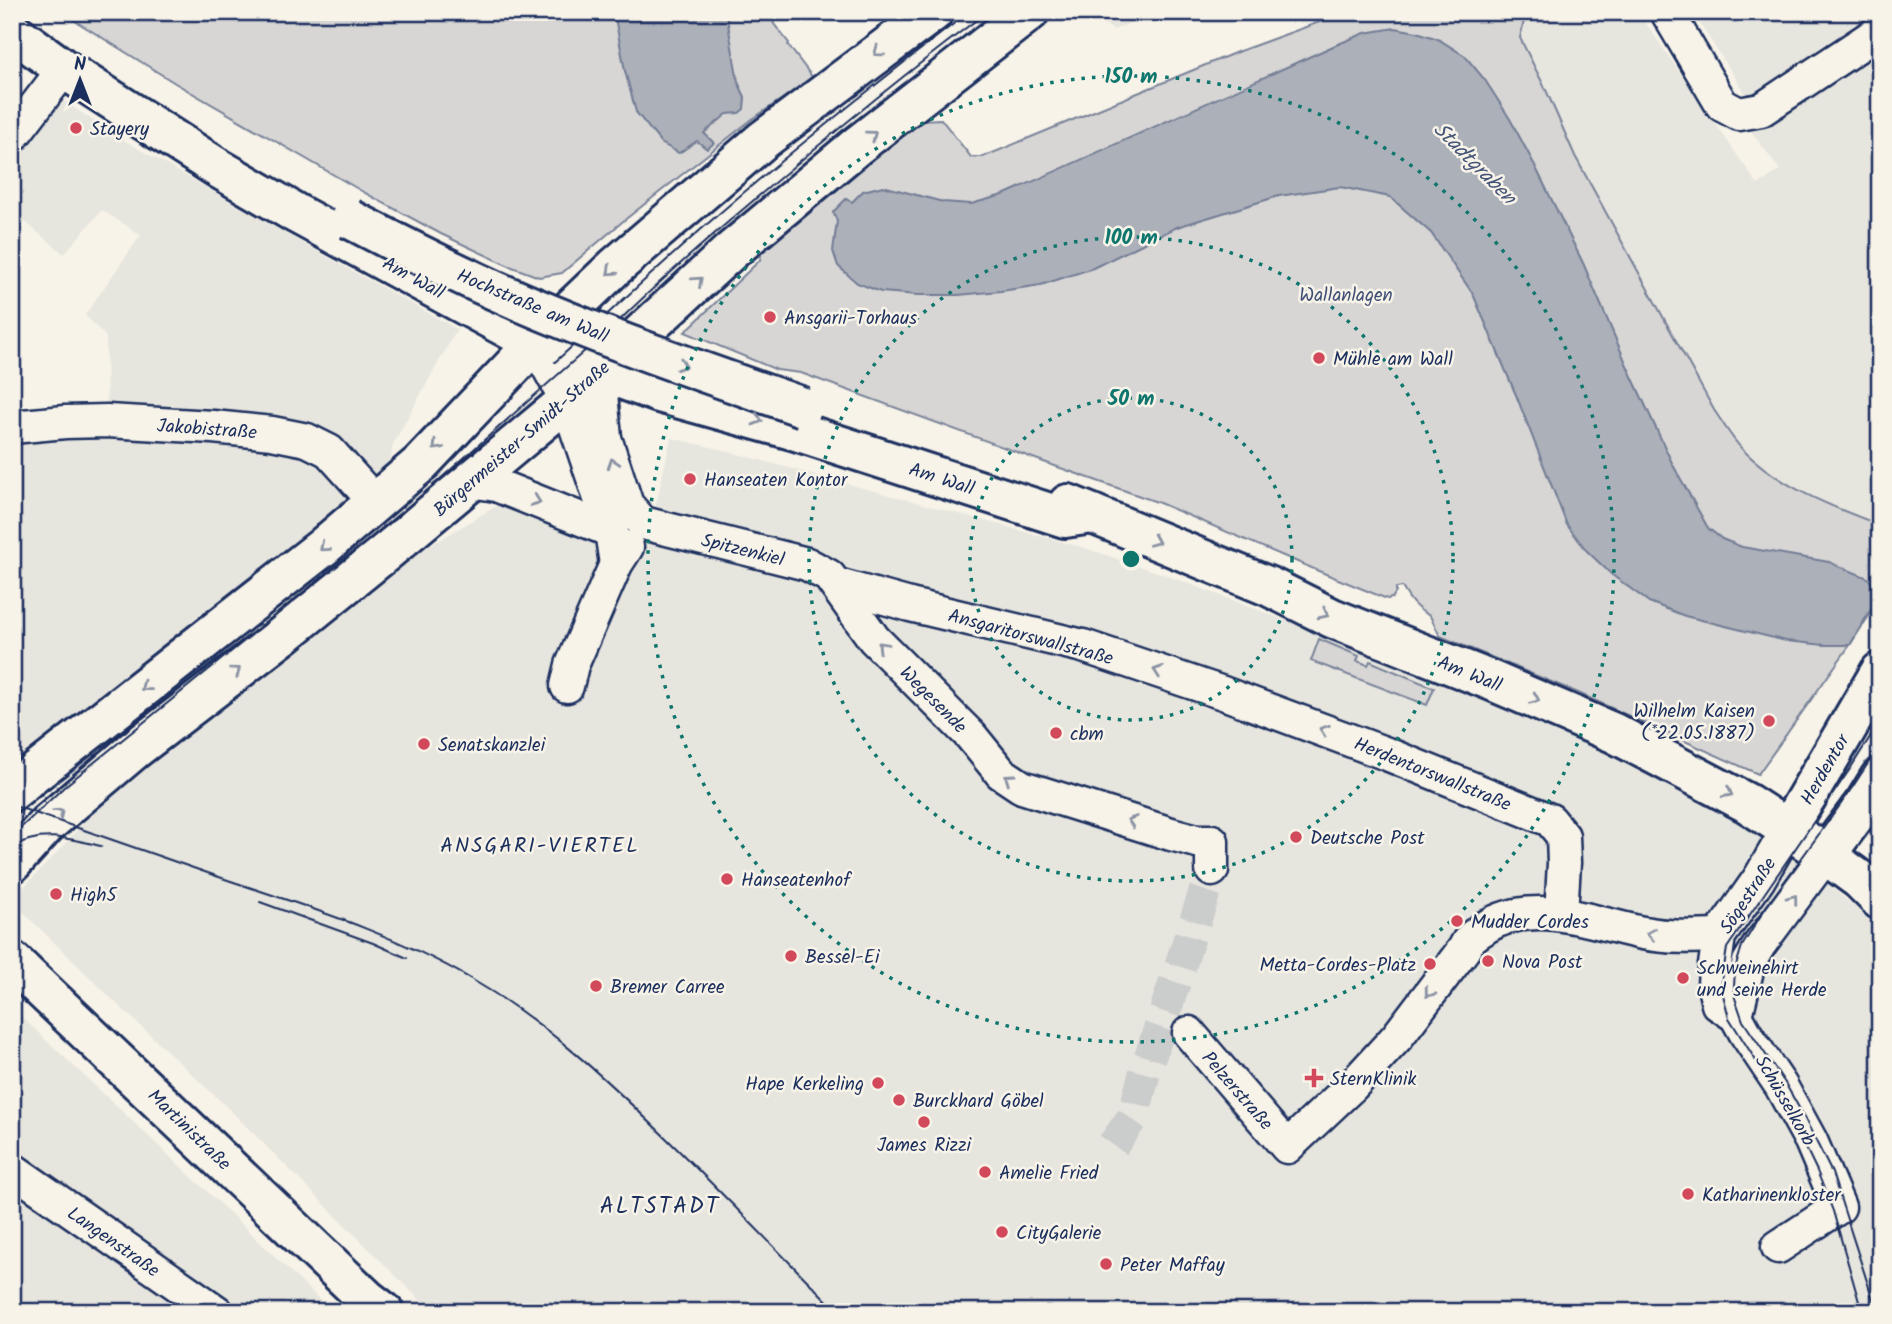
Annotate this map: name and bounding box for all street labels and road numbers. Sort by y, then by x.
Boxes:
street label: Am Wall [376,249,450,308]
street label: Hochstraße am Wall [452,261,613,353]
street label: Bürgermeister-Smidt-Straße [427,354,618,525]
street label: Jakobistraße [156,412,258,448]
street label: Am Wall [905,455,978,505]
street label: Spitzenkiel [698,526,788,576]
street label: Ansgaritorswallstraße [944,601,1117,675]
street label: Am Wall [1432,648,1506,702]
street label: Wegesende [892,659,974,742]
street label: Herdentor [1793,727,1859,811]
street label: Herdentorswallstraße [1349,730,1516,820]
street label: Sögestraße [1713,851,1785,941]
street label: Pelzerstraße [1193,1045,1280,1138]
street label: Schüsselkorb [1746,1050,1823,1152]
street label: Martinistraße [140,1082,238,1179]
street label: Langenstraße [60,1200,166,1286]

